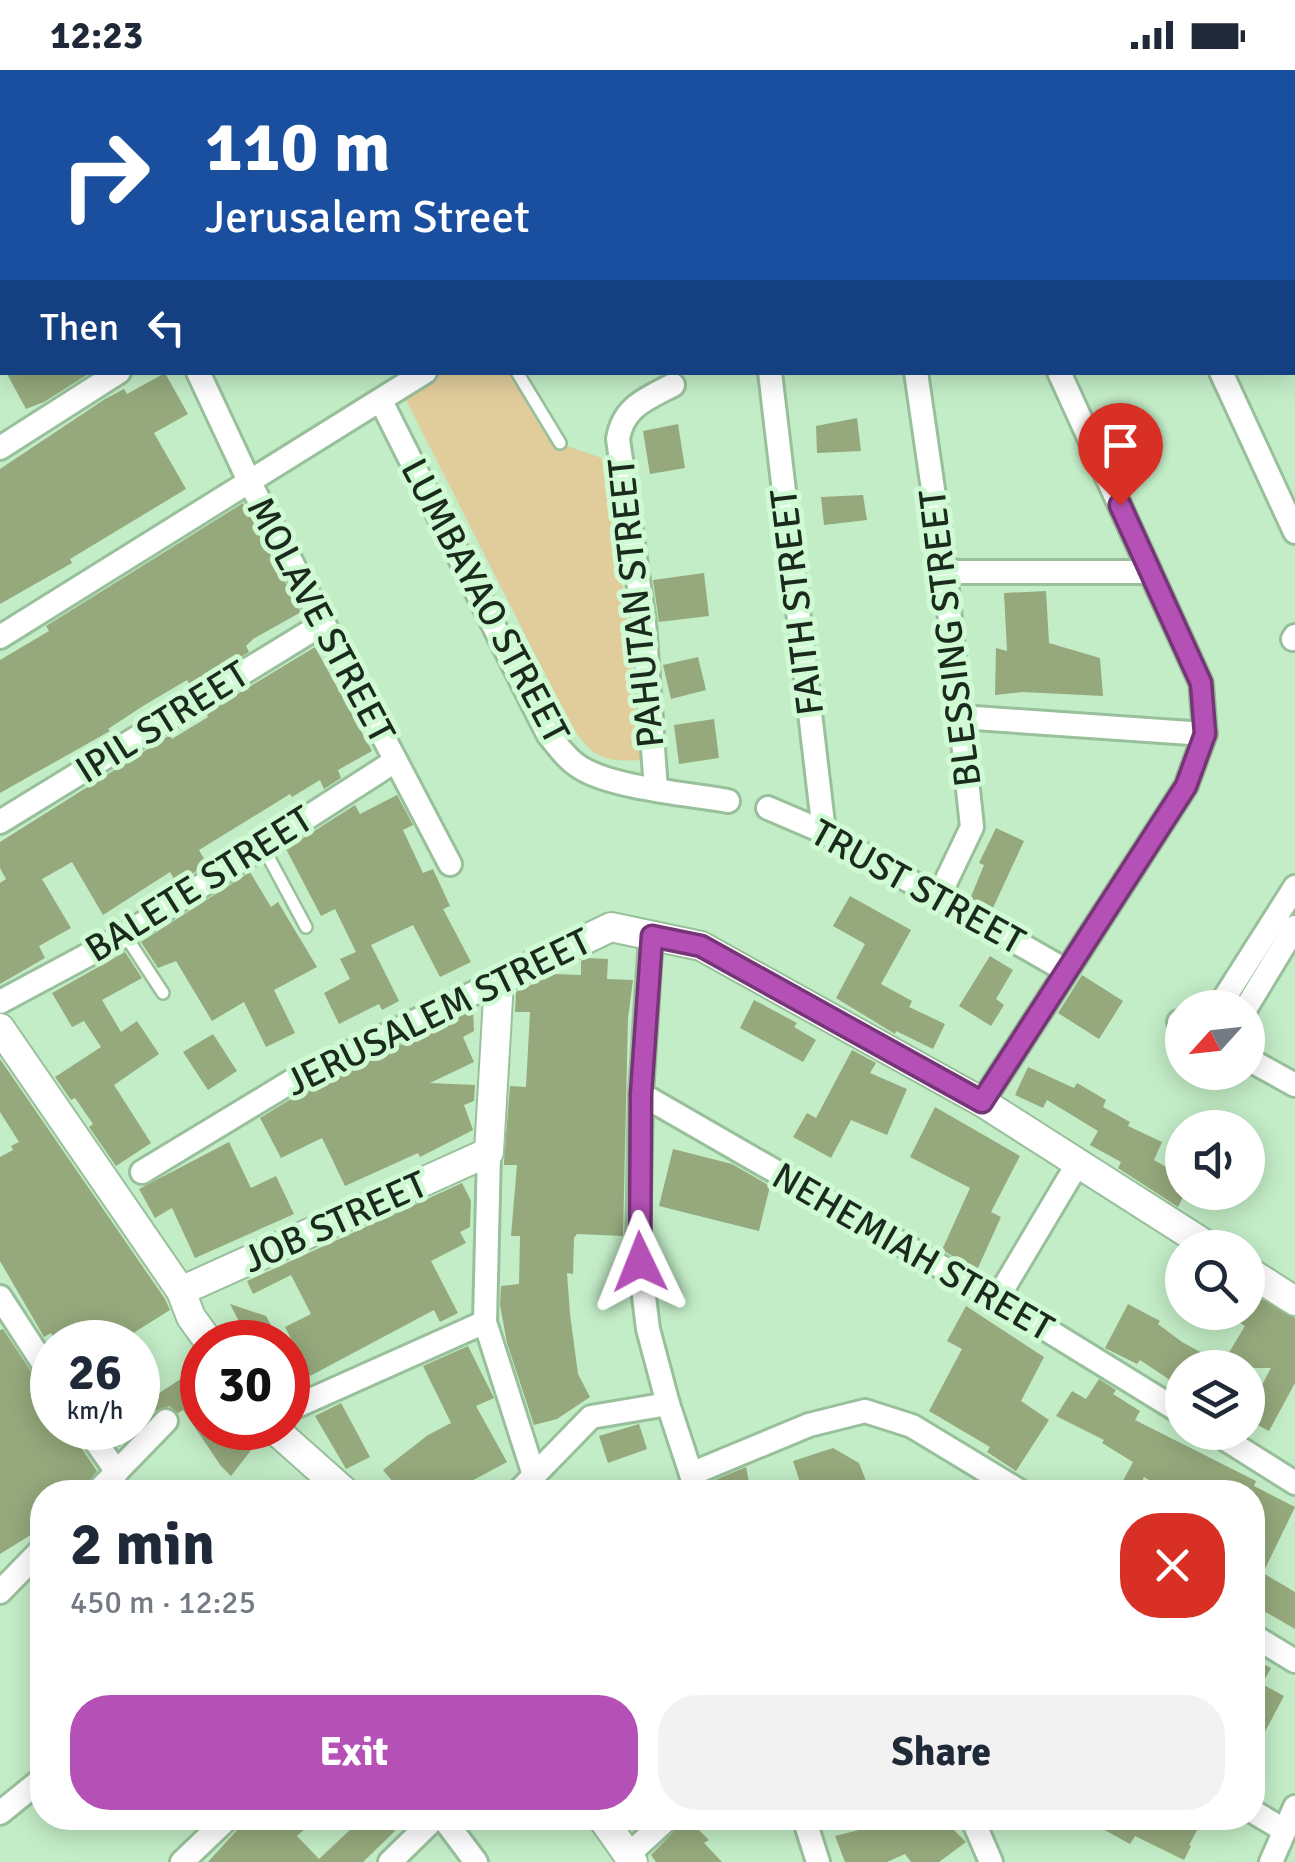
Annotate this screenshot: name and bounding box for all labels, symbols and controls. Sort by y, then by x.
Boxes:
text: 12:23 [50,12,143,59]
text: 110 m [205,104,390,190]
icon: right [40,110,170,240]
text: Jerusalem Street [205,190,530,245]
icon: left [139,300,194,355]
text: Then [40,304,119,351]
pin [1078,403,1163,506]
icon: arrive [1093,418,1148,473]
street label: LUMBAYAO STREET [390,451,580,752]
street label: PAHUTAN STREET [597,456,675,750]
street label: FAITH STREET [760,486,834,718]
street label: BLESSING STREET [908,486,992,789]
street label: MOLAVE STREET [237,489,406,751]
street label: IPIL STREET [67,650,257,794]
street label: BALETE STREET [77,795,322,973]
street label: TRUST STREET [803,809,1033,965]
street label: JERUSALEM STREET [278,918,599,1106]
north arrow [1165,990,1265,1090]
map controls [1165,990,1265,1450]
button: sound [1165,1110,1265,1210]
street label: NEHEMIAH STREET [764,1152,1062,1352]
street label: JOB STREET [236,1160,435,1283]
position arrow [588,1210,692,1314]
button: search [1165,1230,1265,1330]
speed limit sign: 30 [180,1320,310,1450]
text: 26 [68,1342,122,1404]
button: layers [1165,1350,1265,1450]
text: km/h [67,1395,123,1426]
text: 2 min [70,1508,215,1582]
button: close [1120,1513,1225,1618]
text: 450 m · 12:25 [70,1583,256,1622]
button: Exit [70,1695,638,1810]
button: Share [658,1695,1225,1810]

